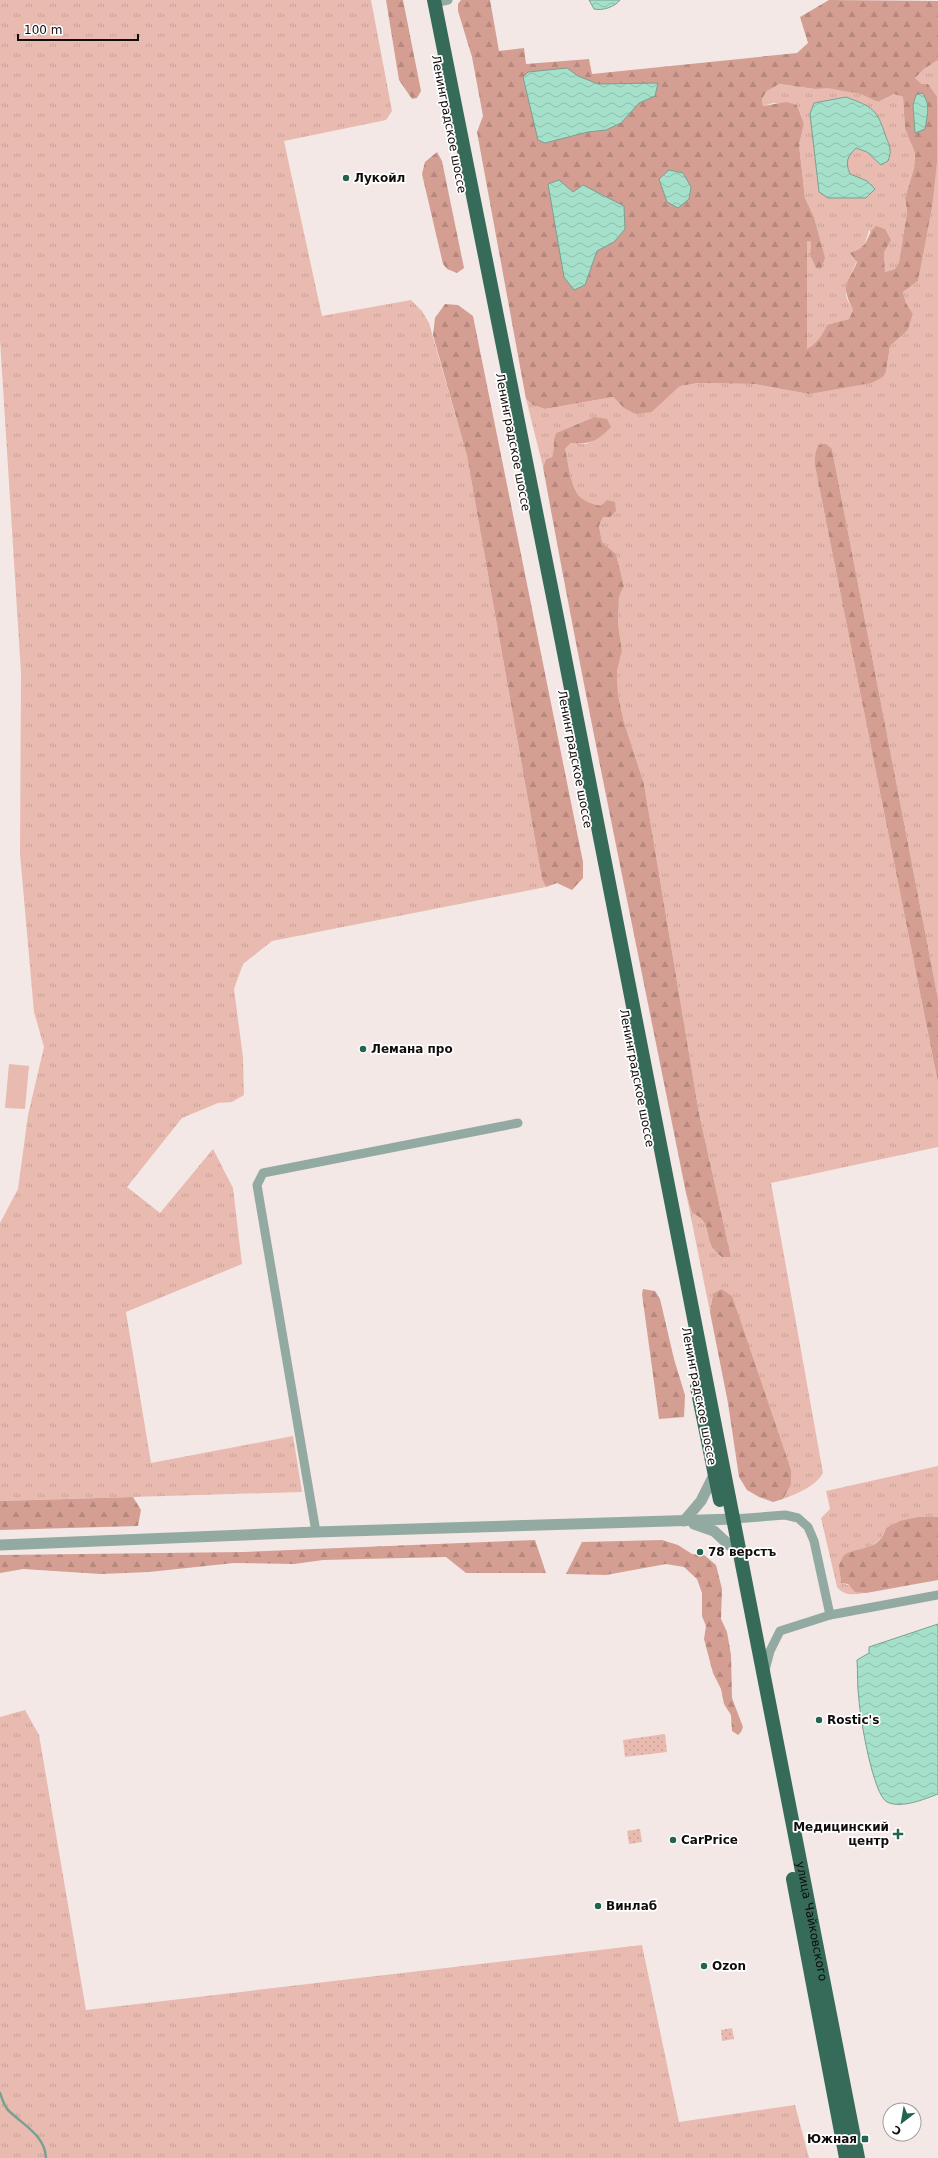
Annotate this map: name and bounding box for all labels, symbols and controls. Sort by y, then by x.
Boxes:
scale bar [18,16,138,42]
text: 100 m [24,23,62,37]
street label: Ленинградское шоссе [429,54,469,194]
place label: Лукойл [354,171,405,185]
marker: Лукойл [341,173,351,183]
street label: Ленинградское шоссе [493,372,533,512]
street label: Ленинградское шоссе [555,689,595,829]
street label: Ленинградское шоссе [617,1008,657,1148]
place label: Лемана про [371,1042,453,1056]
marker: Лемана про [358,1044,368,1054]
street label: Ленинградское шоссе [679,1326,719,1466]
place label: 78 верстъ [708,1545,776,1559]
marker: 78 верстъ [695,1547,705,1557]
place label: Rostic's [827,1713,879,1727]
marker: Rostic's [814,1715,824,1725]
place label: Медицинский центр [793,1820,889,1848]
marker: Медицинский центр [892,1828,904,1840]
place label: CarPrice [681,1833,738,1847]
marker: CarPrice [668,1835,678,1845]
street label: улица Чайковского [793,1860,830,1982]
place label: Винлаб [606,1899,657,1913]
marker: Винлаб [593,1901,603,1911]
place label: Ozon [712,1959,746,1973]
marker: Ozon [699,1961,709,1971]
north arrow [882,2102,922,2142]
text: С [890,2122,904,2138]
place label: Южная [807,2132,857,2146]
marker: Южная [860,2134,870,2144]

